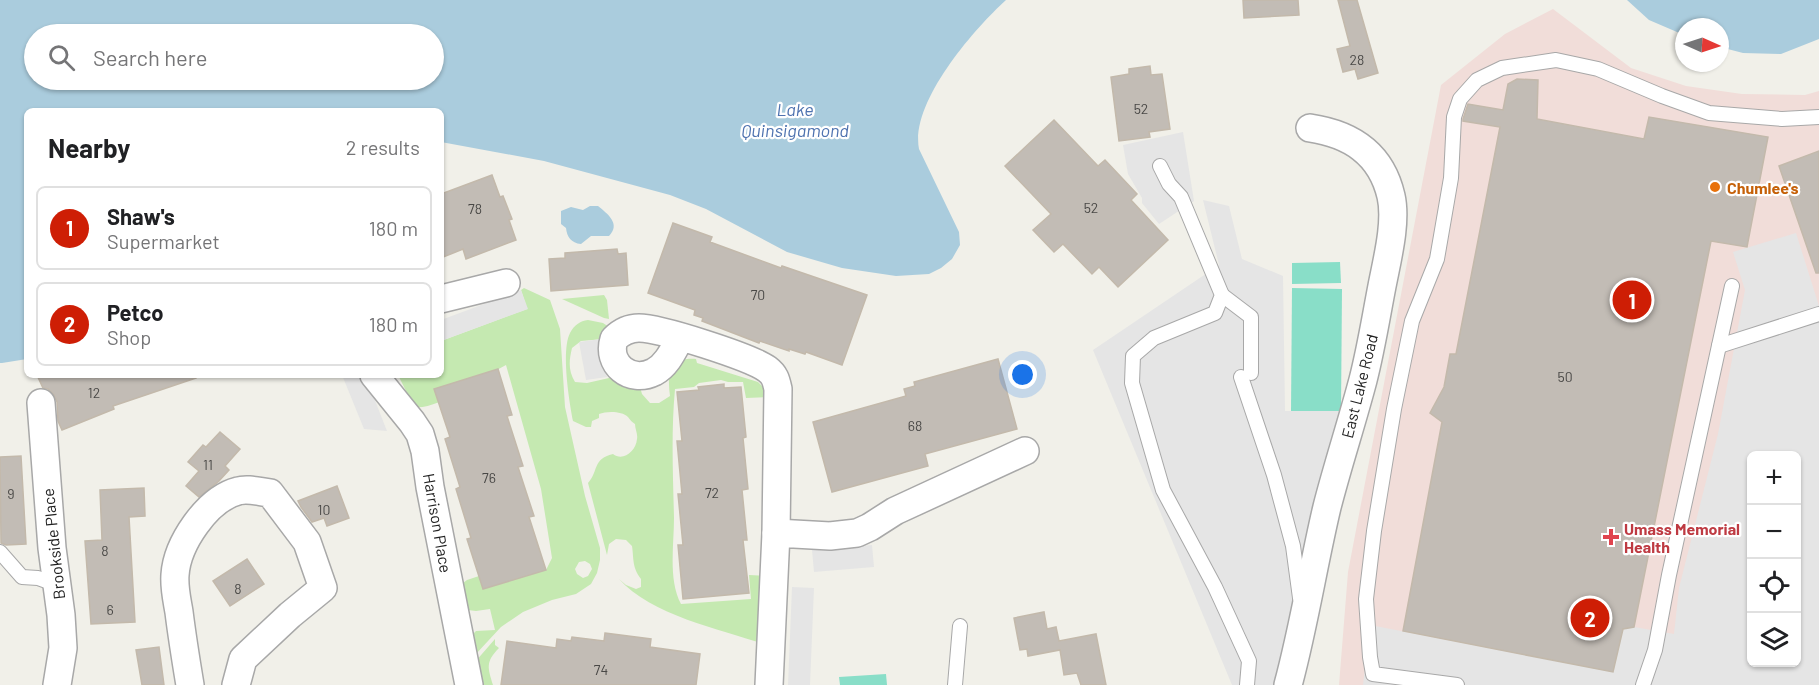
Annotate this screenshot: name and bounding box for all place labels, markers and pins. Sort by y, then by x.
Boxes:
place label: Chumlee's [1727,178,1799,197]
marker: Chumlee's [1708,180,1722,194]
pin: 1 [1612,278,1652,322]
place label: Umass Memorial Health [1624,519,1740,556]
marker: Umass Memorial Health [1602,528,1620,546]
pin: 2 [1570,596,1610,640]

